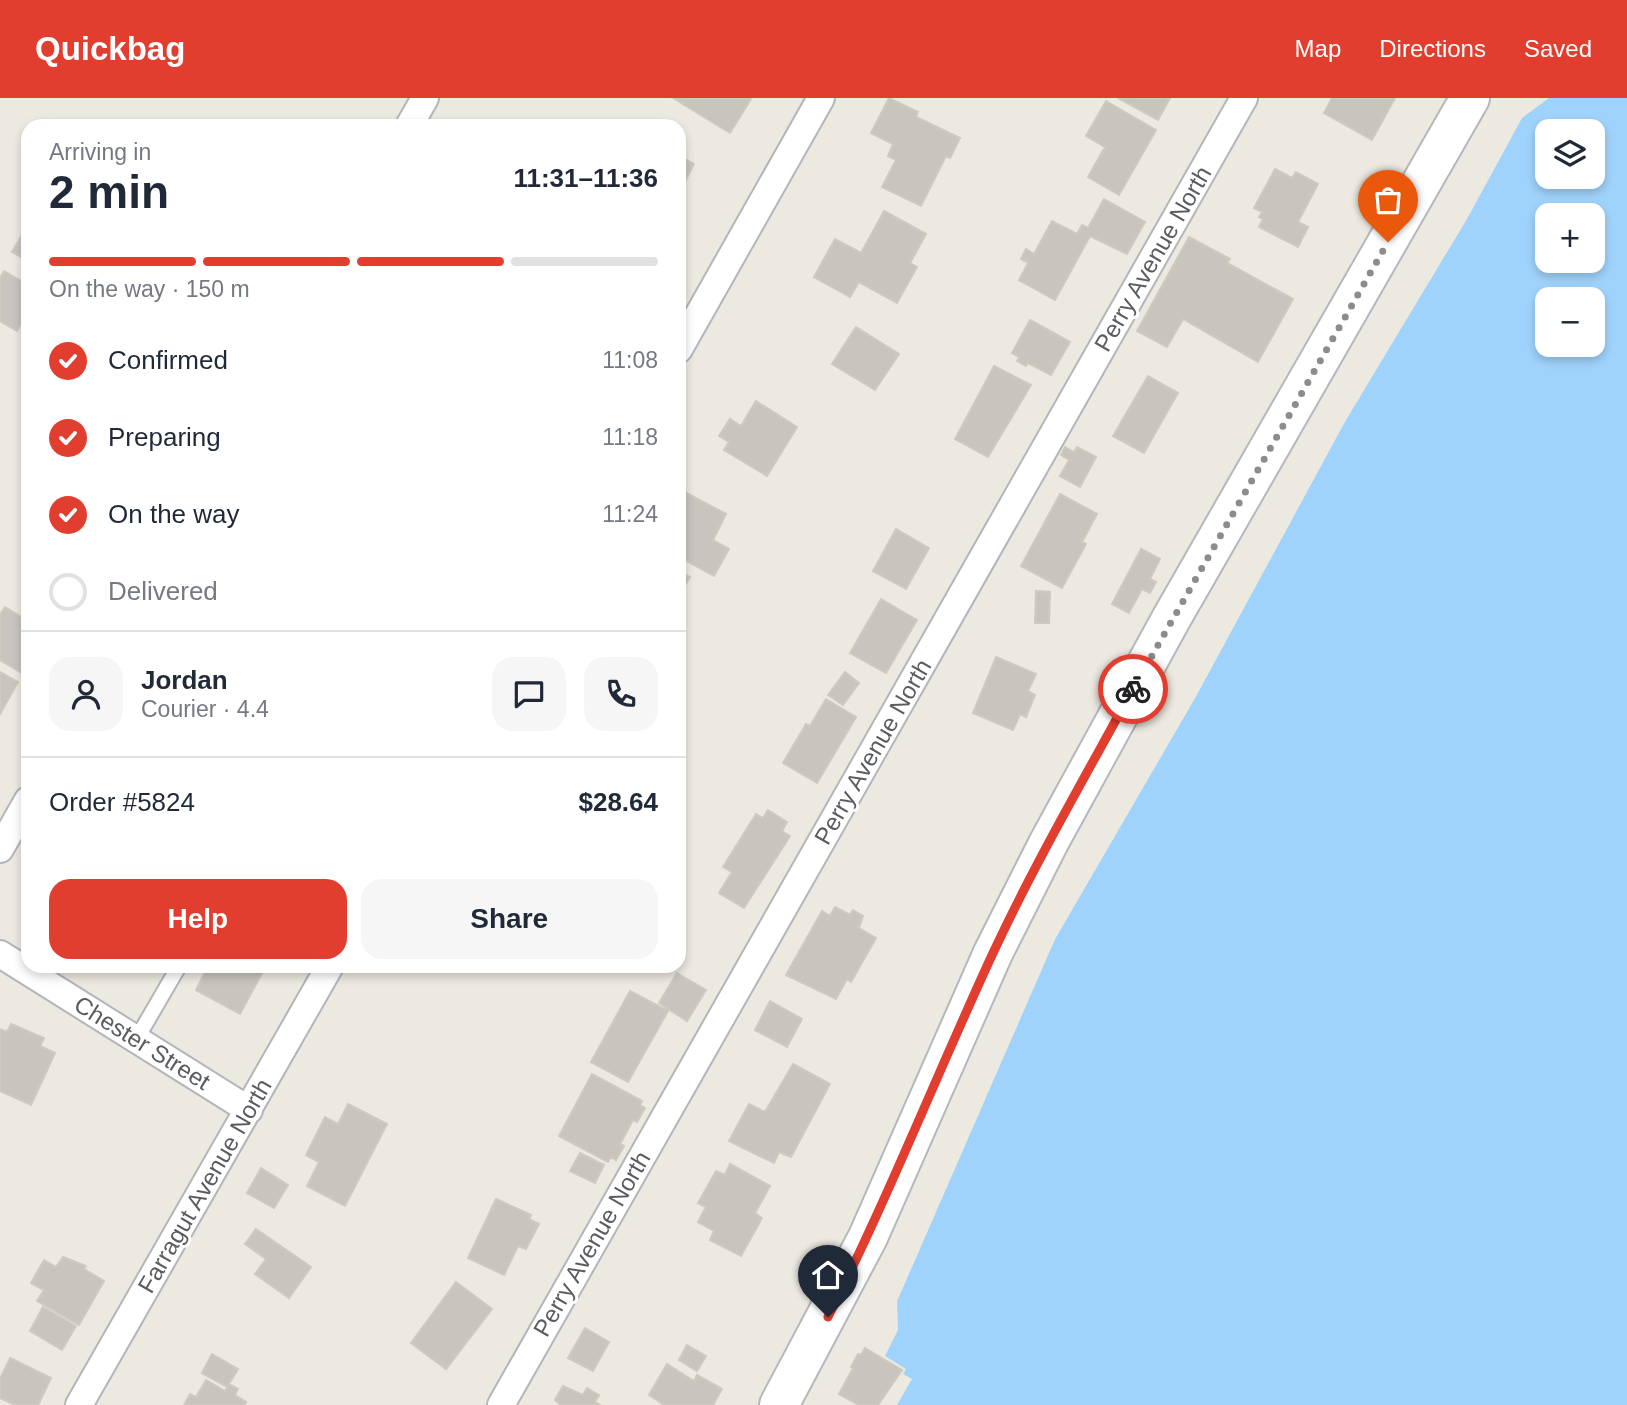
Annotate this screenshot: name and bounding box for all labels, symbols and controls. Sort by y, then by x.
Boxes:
text: Quickbag [35,30,185,67]
text: Map [1295,35,1341,62]
text: Directions [1379,35,1486,62]
text: Saved [1524,35,1592,62]
map controls [1535,119,1605,357]
button: layers [1535,119,1605,189]
text: Arriving in [49,139,151,165]
street label: Perry Avenue North [1089,161,1217,356]
text: 11:31–11:36 [513,163,658,193]
text: 2 min [49,166,169,218]
pin [1358,170,1418,242]
icon: bag [1369,181,1407,219]
button: + [1535,203,1605,273]
text: On the way · 150 m [49,276,250,302]
button: − [1535,287,1605,357]
icon: check [49,342,87,380]
text: Confirmed [108,345,228,375]
text: 11:08 [602,347,658,373]
icon: check [49,419,87,457]
text: Preparing [108,422,221,452]
text: 11:18 [602,424,658,450]
icon: check [49,496,87,534]
text: On the way [108,499,240,529]
text: 11:24 [602,501,658,527]
text: Delivered [108,576,218,606]
street label: Perry Avenue North [809,654,937,849]
courier [1098,654,1168,724]
button: person [49,657,123,731]
button: chat [492,657,566,731]
button: phone [584,657,658,731]
text: Jordan [141,665,228,695]
icon: bike [1114,670,1152,708]
text: Courier · 4.4 [141,696,269,722]
text: Order #5824 [49,787,195,817]
text: $28.64 [578,787,658,817]
button: Help [49,879,347,959]
button: Share [361,879,658,959]
street label: Chester Street [69,990,215,1095]
street label: Farragut Avenue North [132,1074,277,1297]
street label: Perry Avenue North [528,1146,656,1341]
pin [798,1245,858,1317]
icon: home [809,1256,847,1294]

